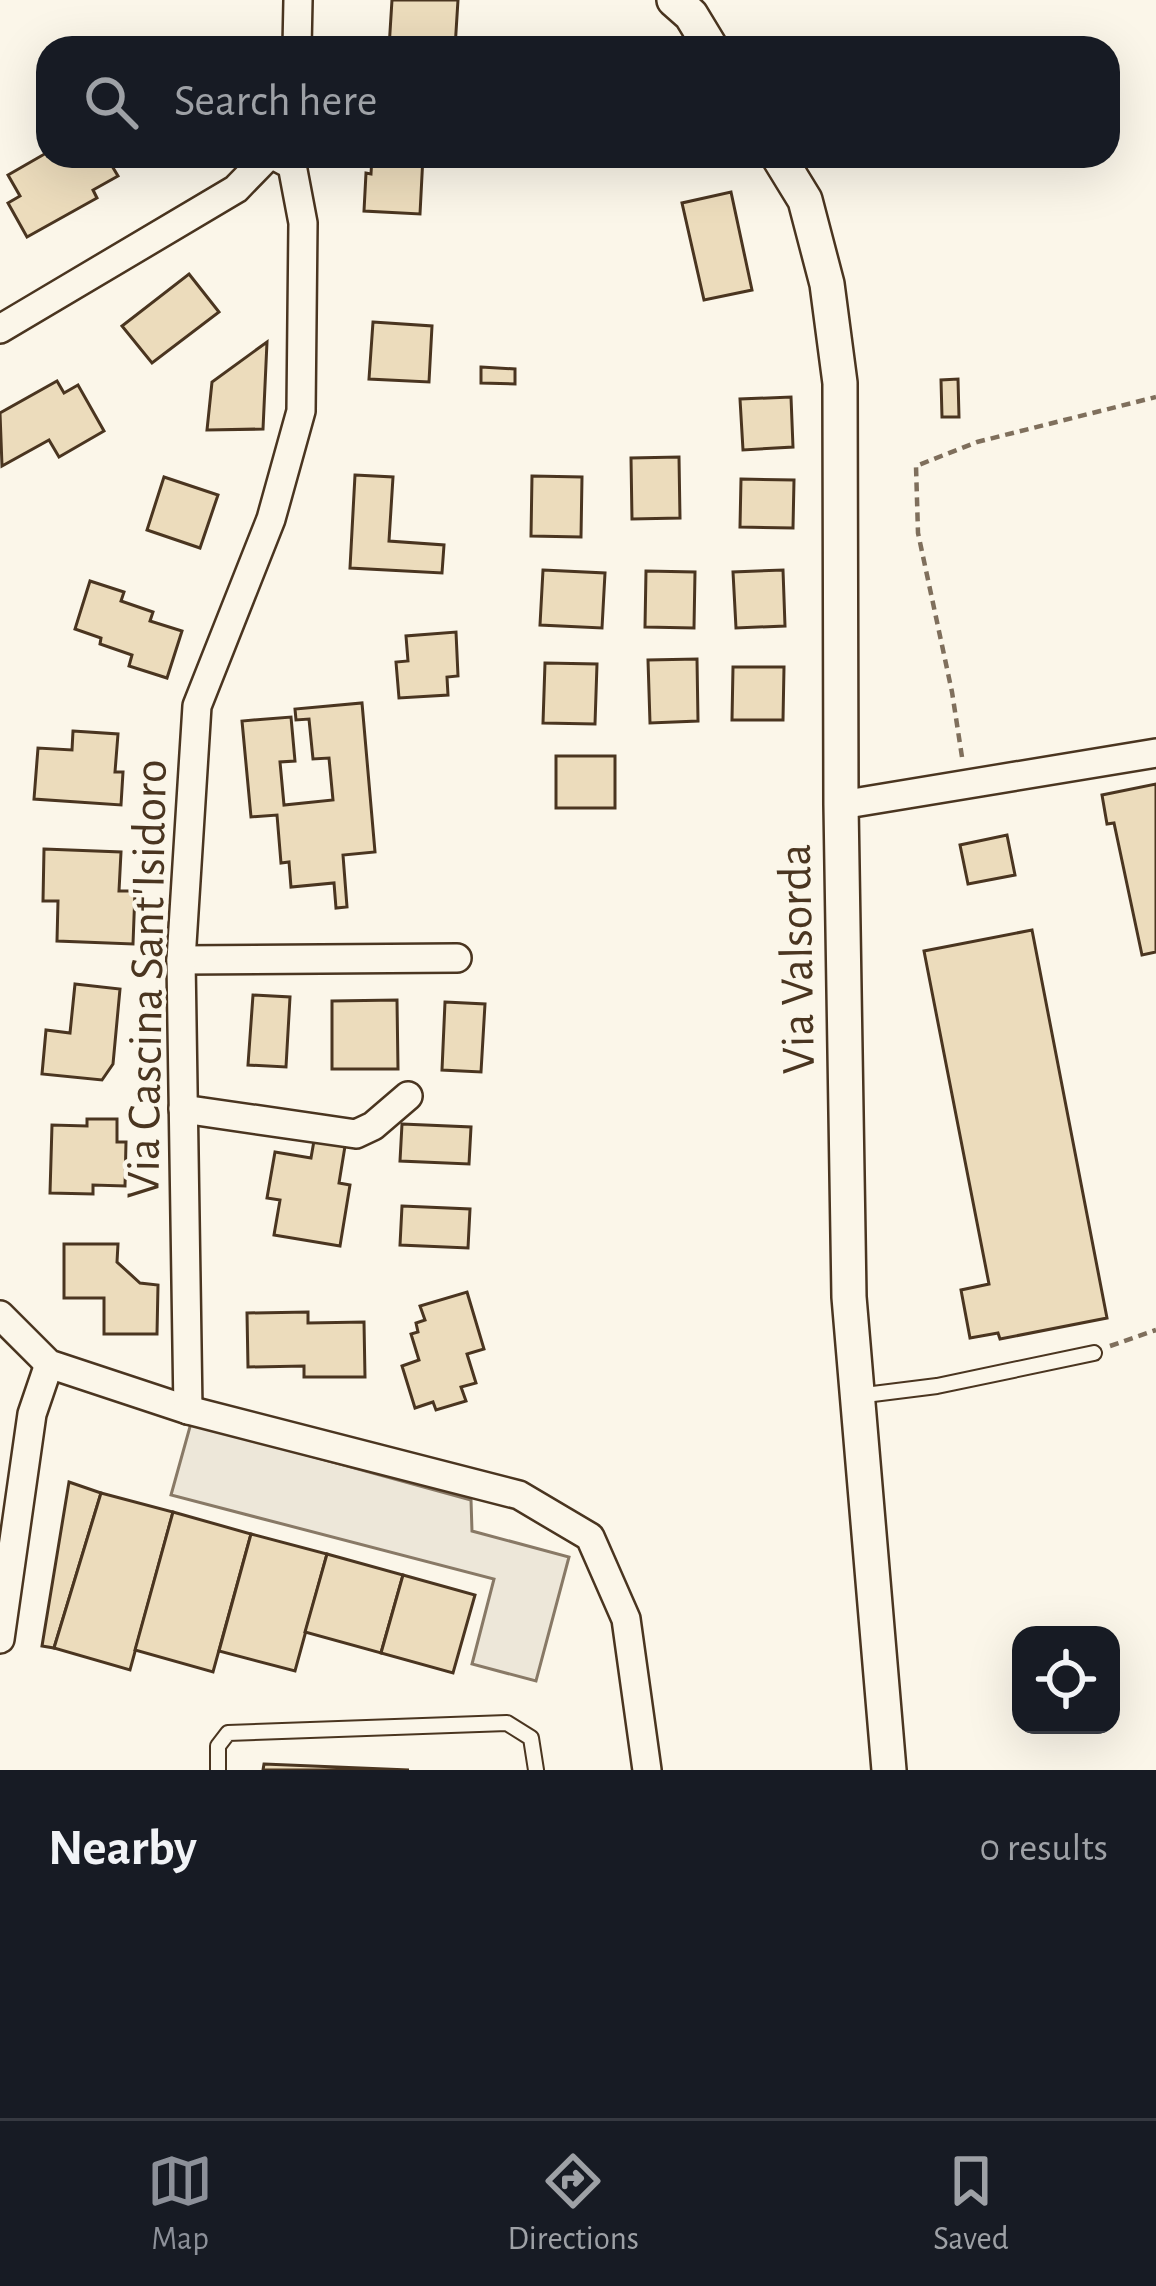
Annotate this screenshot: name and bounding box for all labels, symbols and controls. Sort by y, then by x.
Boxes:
search box [36,36,1120,168]
icon: search [78,69,144,135]
text: Search here [174,79,377,124]
street label: Via Cascina Sant'Isidoro [120,759,176,1199]
street label: Via Valsorda [772,843,824,1075]
map controls [1012,1626,1120,1734]
button: locate [1012,1626,1120,1734]
text: Nearby [48,1823,197,1874]
text: 0 results [980,1829,1108,1868]
tab: Map [147,2148,213,2260]
tab: Directions [507,2148,639,2260]
tab: Saved [933,2148,1009,2260]

